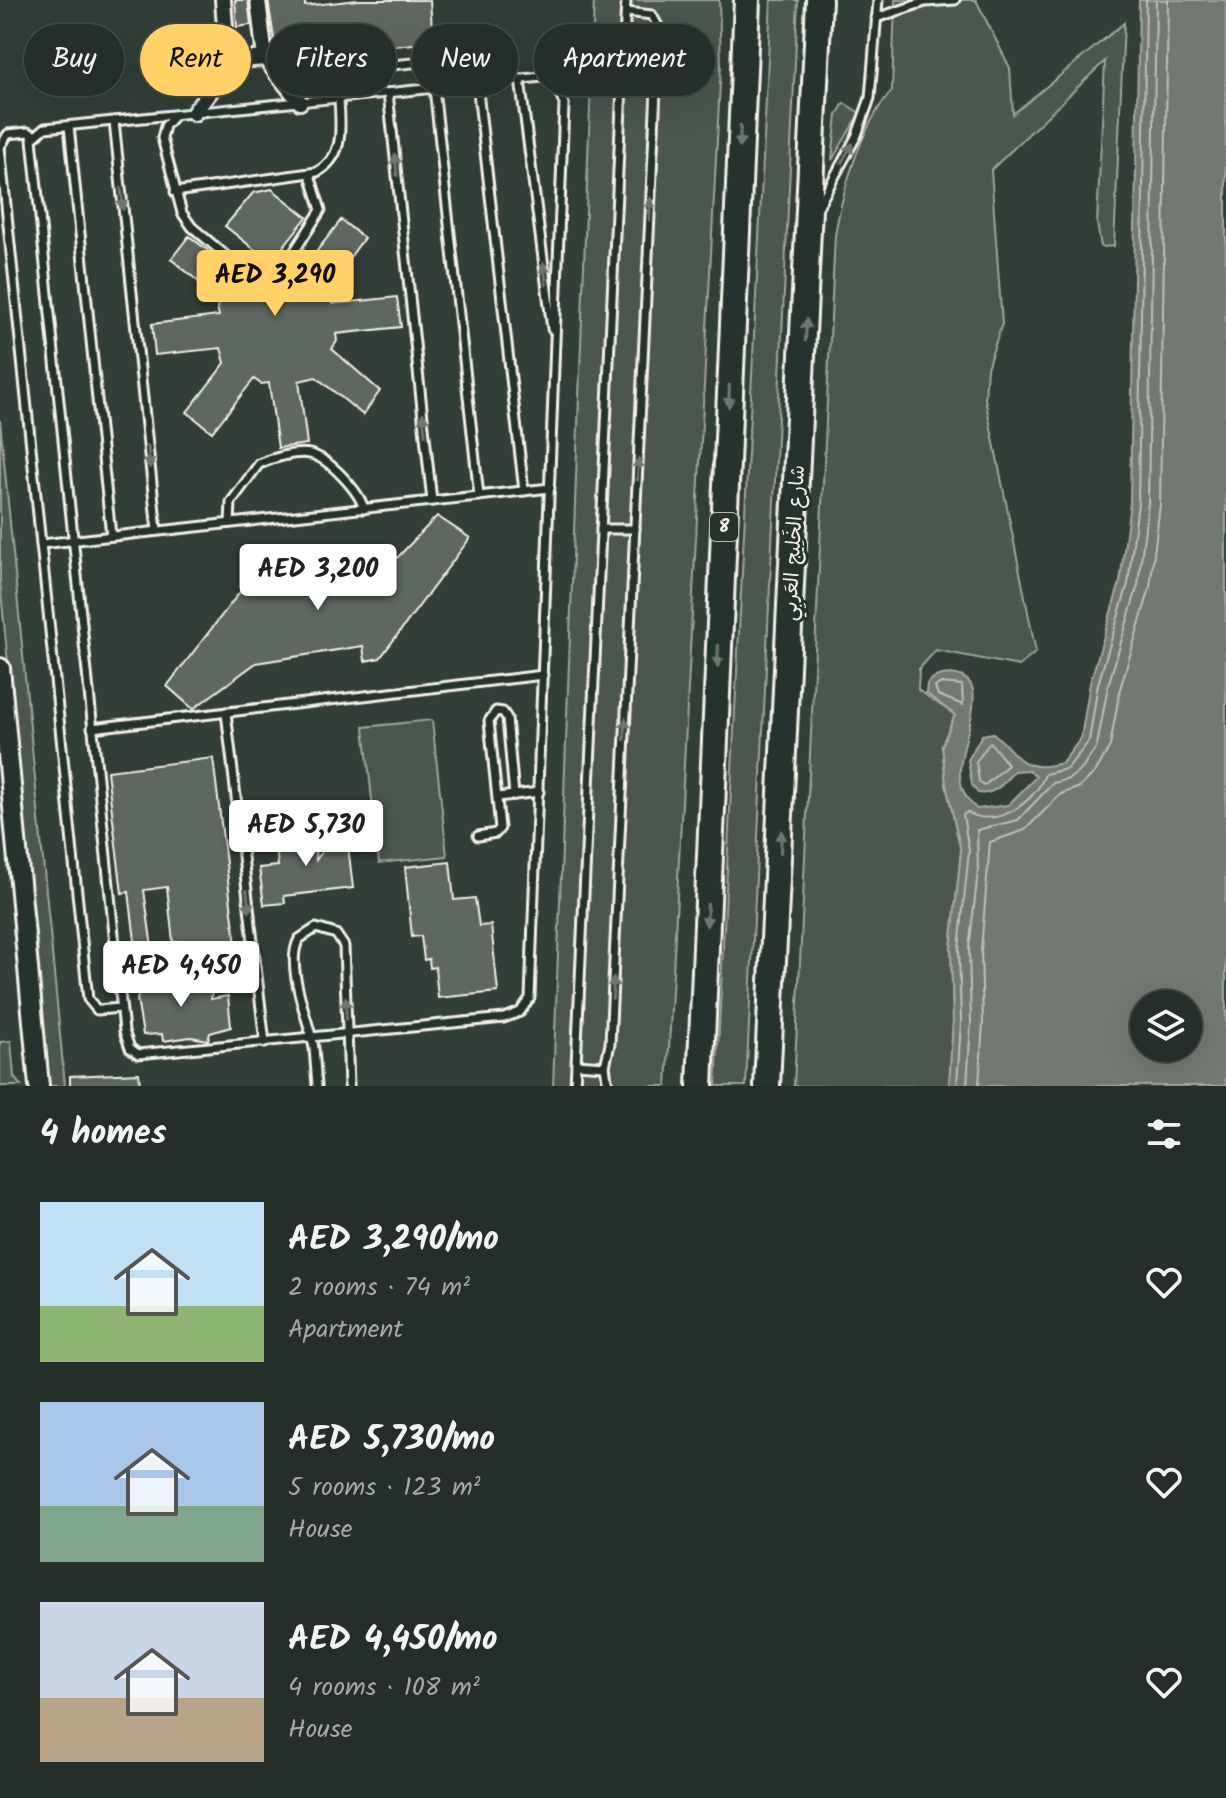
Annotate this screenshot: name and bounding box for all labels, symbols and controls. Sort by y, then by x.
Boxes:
chip: Buy [24,24,124,96]
chip: Rent [140,24,251,96]
chip: Filters [267,24,396,96]
chip: New [412,24,518,96]
chip: Apartment [534,24,715,96]
one-way arrow [733,124,746,149]
one-way arrow [840,142,854,164]
one-way arrow [389,152,402,177]
one-way arrow [116,187,129,212]
one-way arrow [644,196,657,221]
pin: AED 3,290 [183,250,367,318]
text: AED 3,290 [215,255,335,297]
one-way arrow [538,261,551,286]
one-way arrow [799,317,812,342]
one-way arrow [723,384,736,409]
one-way arrow [417,411,430,436]
one-way arrow [143,445,156,470]
one-way arrow [632,456,645,481]
street label: شارع الخَلِيج العَربِي [775,464,815,622]
road number: 8 [710,513,738,541]
pin: AED 3,200 [226,544,410,612]
text: AED 3,200 [258,549,378,591]
one-way arrow [712,644,725,669]
one-way arrow [619,716,632,741]
pin: AED 5,730 [214,800,398,868]
text: AED 5,730 [247,805,365,847]
one-way arrow [775,829,788,854]
one-way arrow [242,889,255,914]
one-way arrow [701,903,714,928]
pin: AED 4,450 [89,941,273,1009]
text: AED 4,450 [121,946,241,988]
one-way arrow [607,975,620,1000]
map controls [1130,990,1202,1062]
button: layers [1130,990,1202,1062]
one-way arrow [340,995,353,1020]
text: 4 homes [40,1107,167,1161]
icon: filters [1142,1112,1186,1156]
text: AED 3,290/mo [288,1213,499,1267]
icon: home [104,1234,200,1330]
icon: heart [1142,1260,1186,1304]
text: 2 rooms · 74 m² [288,1267,470,1309]
text: Apartment [288,1309,403,1351]
text: AED 5,730/mo [288,1413,495,1467]
icon: home [104,1434,200,1530]
icon: heart [1142,1460,1186,1504]
text: 5 rooms · 123 m² [288,1467,481,1509]
text: House [288,1509,352,1551]
text: AED 4,450/mo [288,1613,497,1667]
icon: home [104,1634,200,1730]
icon: heart [1142,1660,1186,1704]
text: 4 rooms · 108 m² [288,1667,480,1709]
text: House [288,1709,352,1751]

